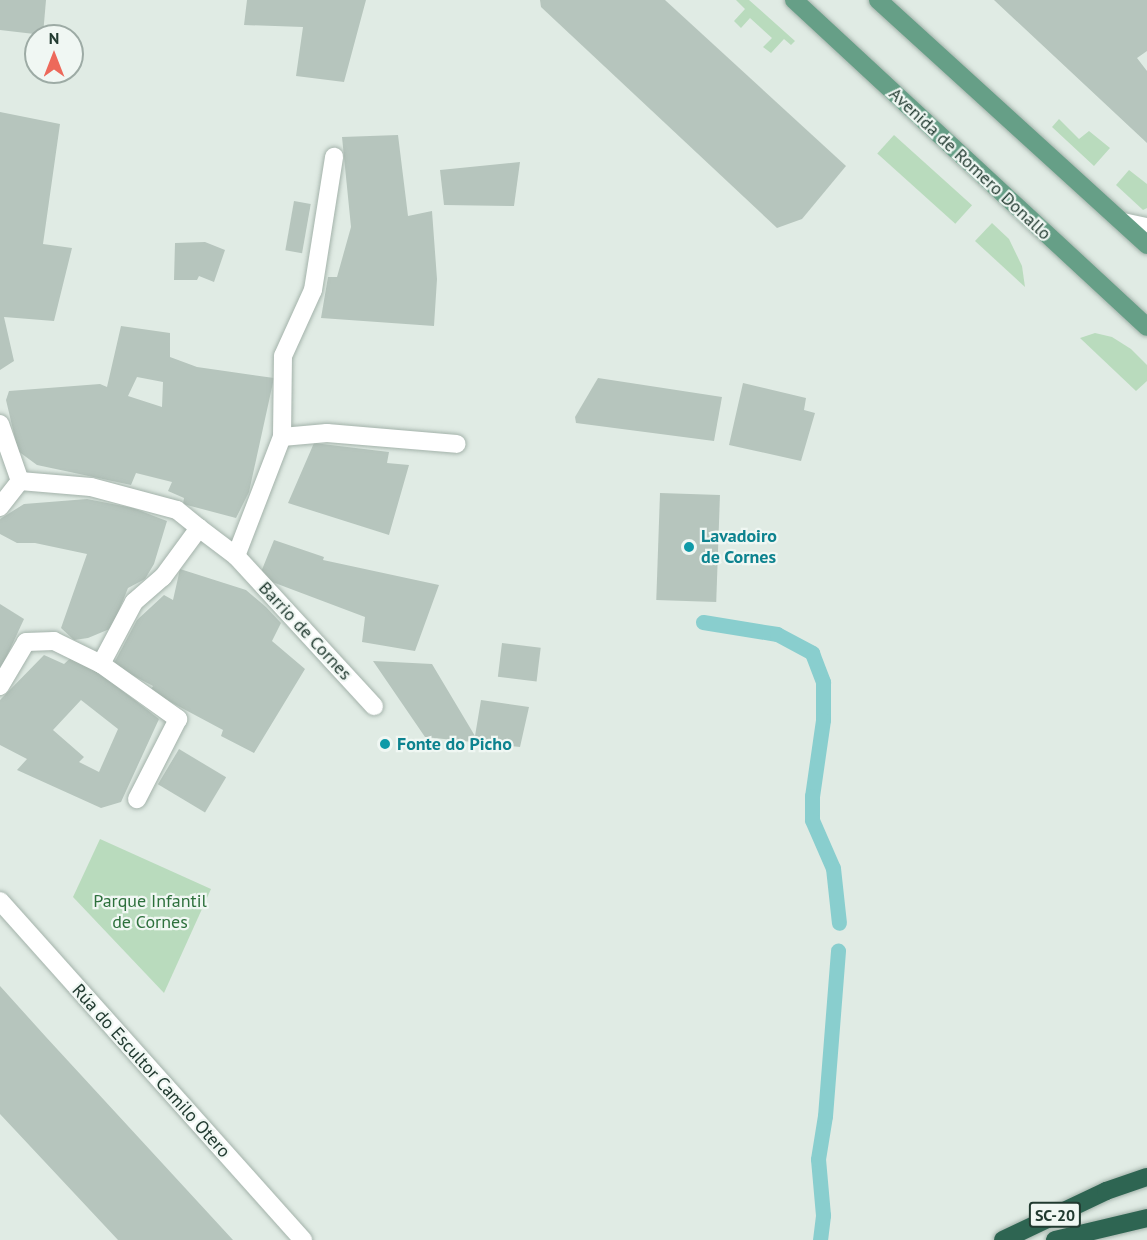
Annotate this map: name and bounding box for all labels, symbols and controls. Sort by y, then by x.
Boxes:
north arrow [24,24,84,84]
text: N [49,28,59,48]
street label: Avenida de Romero Donallo [885,83,1055,245]
place label: Lavadoiro de Cornes [701,526,777,568]
marker: Lavadoiro de Cornes [682,540,696,554]
street label: Barrio de Cornes [254,577,356,685]
place label: Fonte do Picho [397,733,512,755]
marker: Fonte do Picho [378,737,392,751]
park label: Parque Infantil de Cornes [93,891,207,934]
street label: Rúa do Escultor Camilo Otero [67,980,235,1162]
road number: SC-20 [1028,1202,1082,1228]

